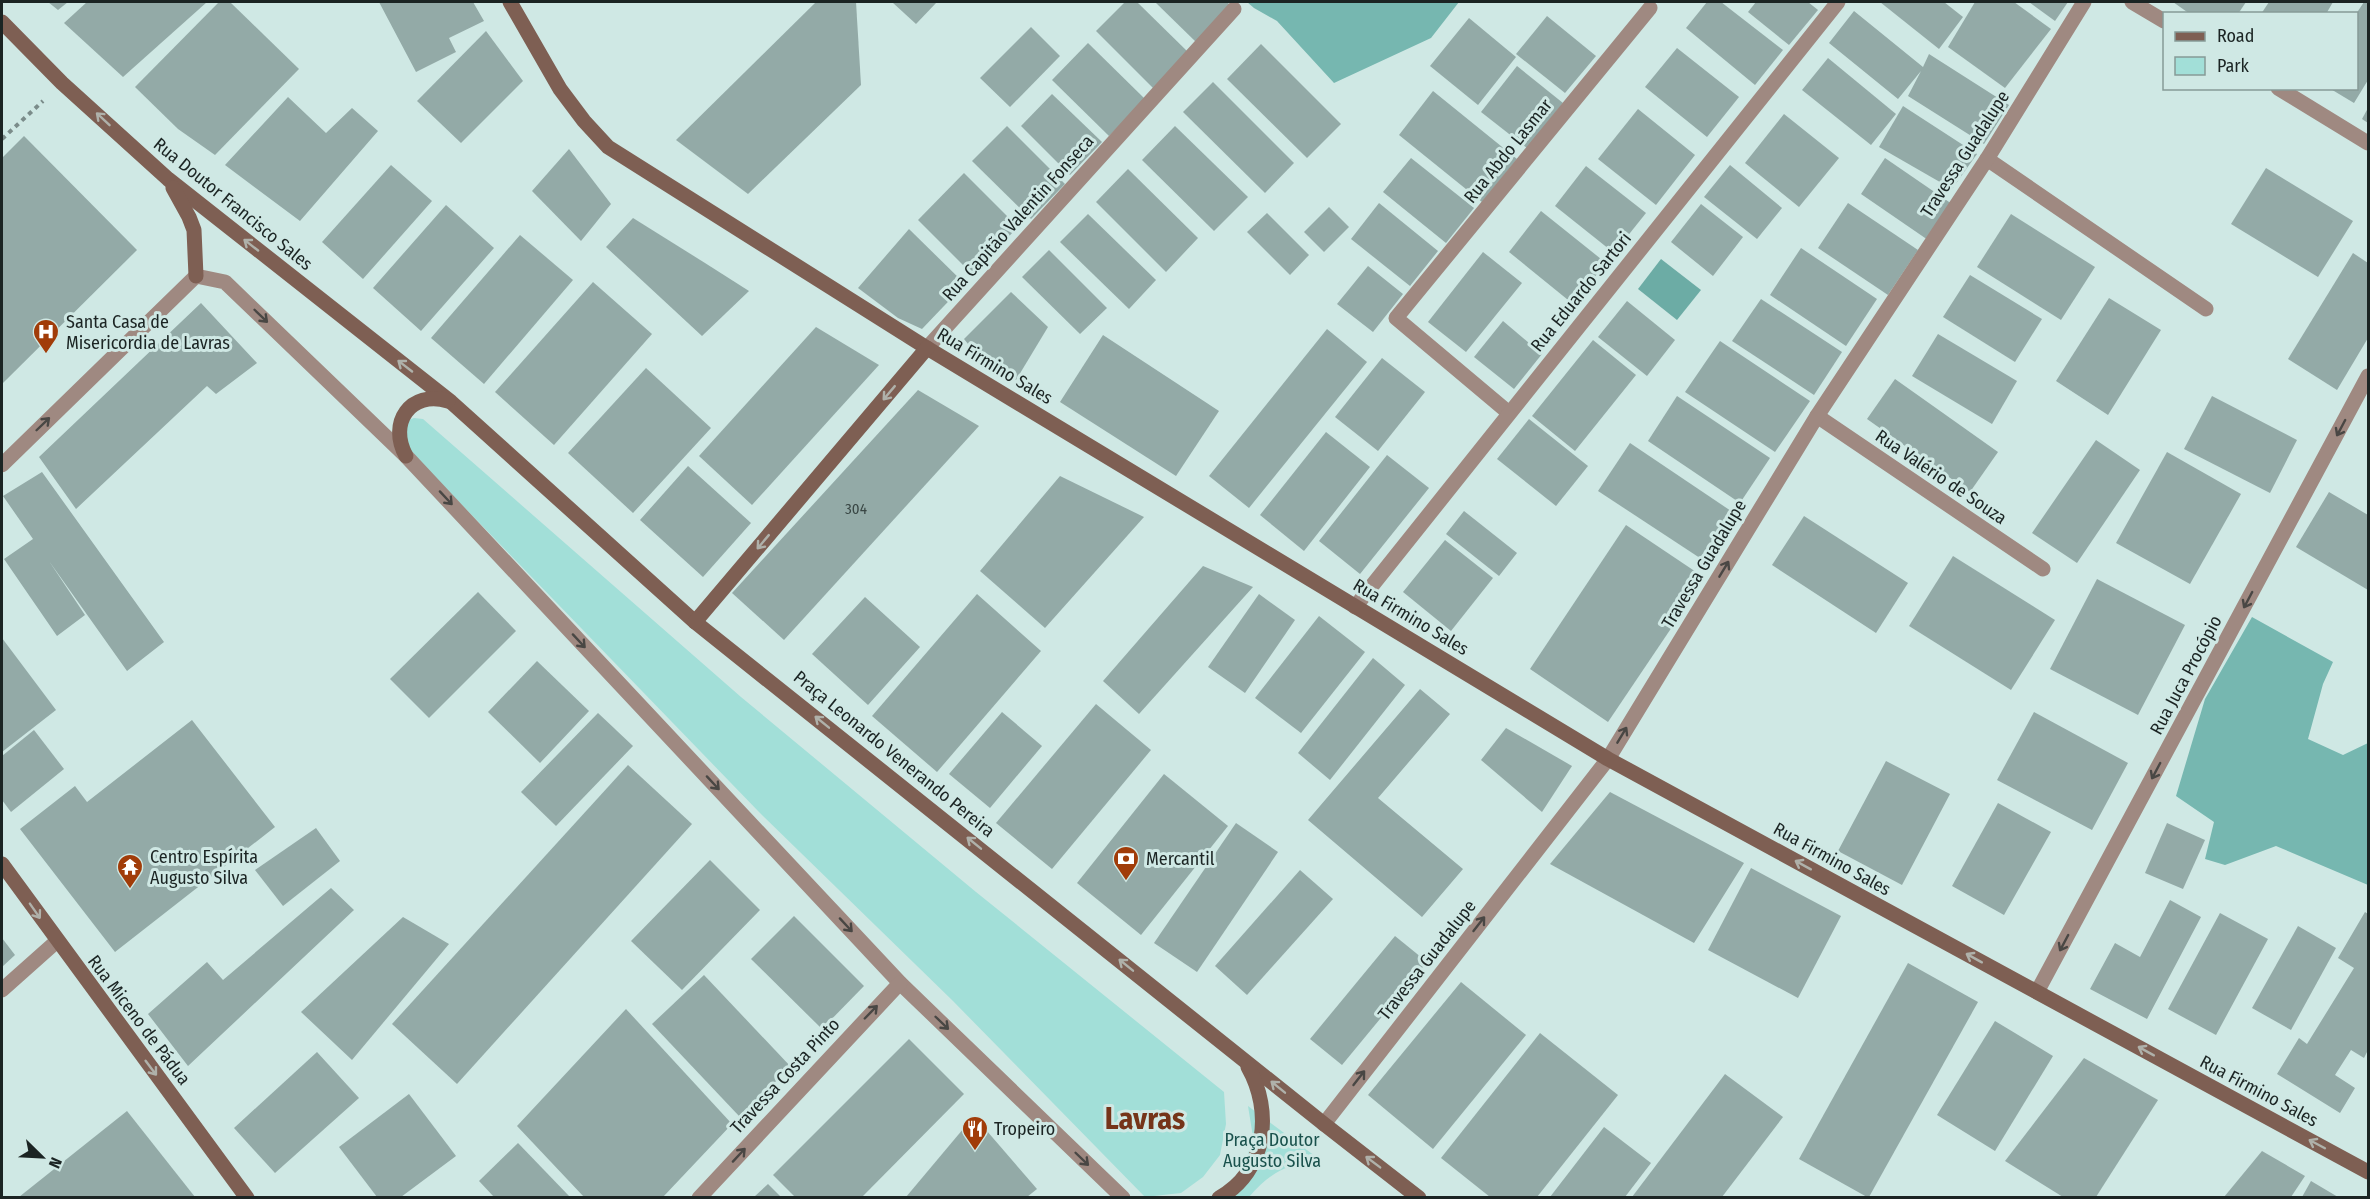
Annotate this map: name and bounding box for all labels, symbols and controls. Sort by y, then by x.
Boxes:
legend [2163,12,2358,90]
text: Road [2217,25,2254,47]
text: Park [2217,55,2250,77]
street label: Travessa Guadalupe [1916,86,2014,221]
street label: Rua Abdo Lasmar [1459,94,1557,208]
one-way arrow [95,112,110,127]
street label: Rua Capitão Valentin Fonseca [938,130,1099,306]
street label: Rua Doutor Francisco Sales [149,133,317,275]
street label: Rua Eduardo Sartori [1526,228,1636,356]
one-way arrow [244,239,260,252]
one-way arrow [253,309,268,323]
place label: Santa Casa de Misericordia de Lavras [66,311,230,354]
hospital icon: Santa Casa de Misericordia de Lavras [31,317,61,355]
street label: Rua Firmino Sales [933,323,1057,409]
one-way arrow [397,359,413,372]
one-way arrow [882,385,896,400]
one-way arrow [36,416,51,431]
one-way arrow [2335,419,2347,436]
street label: Rua Valério de Souza [1871,425,2011,529]
one-way arrow [439,491,453,506]
street label: Travessa Guadalupe [1657,495,1751,632]
house number: 304 [845,500,867,518]
one-way arrow [756,534,770,549]
one-way arrow [1718,561,1730,578]
street label: Rua Firmino Sales [1349,574,1473,660]
one-way arrow [2242,590,2253,608]
street label: Rua Juca Procópio [2145,612,2227,738]
one-way arrow [572,633,587,648]
street label: Praça Leonardo Venerando Pereira [789,666,999,842]
one-way arrow [814,715,830,728]
one-way arrow [1617,727,1629,744]
one-way arrow [2150,762,2161,780]
one-way arrow [706,775,720,790]
street label: Rua Firmino Sales [1769,818,1895,900]
one-way arrow [966,837,982,850]
bank icon: Mercantil [1111,844,1141,882]
place label: Centro Espírita Augusto Silva [150,846,258,889]
place label: Mercantil [1146,848,1215,870]
temple icon: Centro Espírita Augusto Silva [115,852,145,890]
one-way arrow [1795,859,1812,871]
street label: Travessa Guadalupe [1373,895,1481,1024]
one-way arrow [29,903,42,919]
one-way arrow [1473,916,1486,932]
one-way arrow [839,918,853,933]
one-way arrow [2058,934,2070,951]
street label: Rua Miceno de Pádua [83,951,195,1089]
one-way arrow [1966,952,1984,963]
one-way arrow [1118,959,1134,972]
one-way arrow [864,1004,879,1019]
street label: Travessa Costa Pinto [726,1014,844,1138]
one-way arrow [935,1016,950,1031]
one-way arrow [2138,1045,2155,1057]
street label: Rua Firmino Sales [2196,1051,2322,1132]
one-way arrow [145,1060,158,1076]
one-way arrow [1353,1070,1366,1086]
one-way arrow [1270,1081,1286,1094]
district label: Lavras [1105,1101,1185,1137]
restaurant icon: Tropeiro [960,1114,990,1152]
place label: Tropeiro [994,1118,1055,1140]
north arrow [12,1127,72,1187]
park label: Praça Doutor Augusto Silva [1223,1129,1321,1172]
one-way arrow [2309,1138,2326,1150]
one-way arrow [731,1147,746,1162]
one-way arrow [1075,1151,1090,1166]
text: N [45,1155,66,1171]
one-way arrow [1365,1155,1381,1168]

